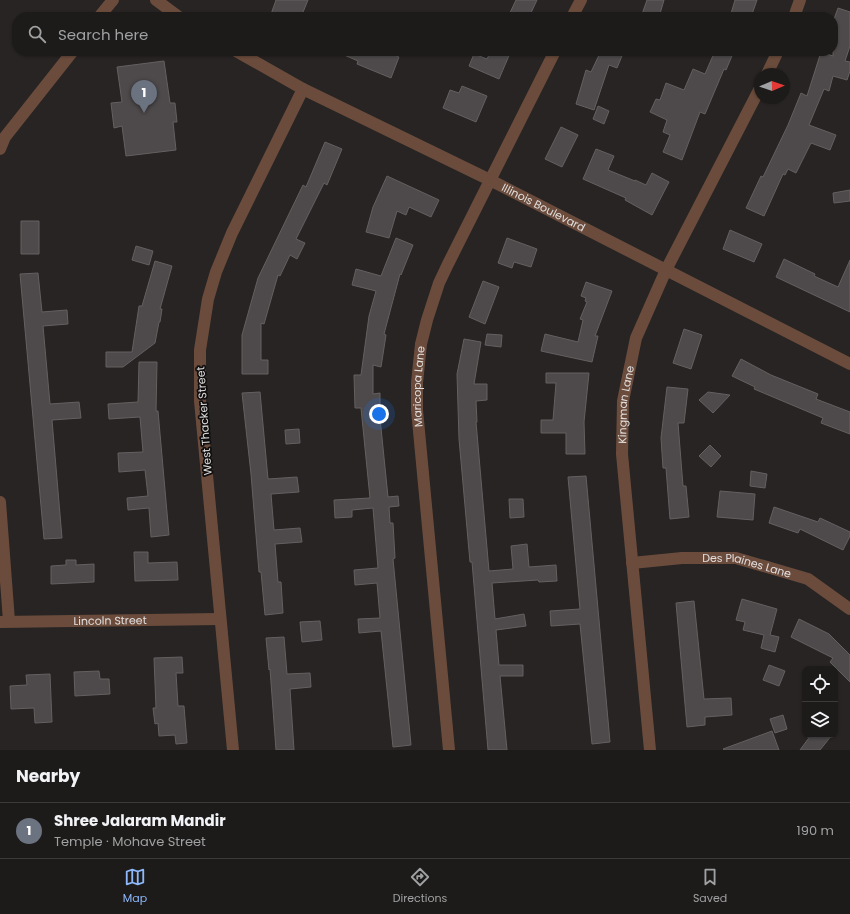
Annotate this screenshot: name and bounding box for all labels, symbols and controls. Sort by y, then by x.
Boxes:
search box [12,12,838,56]
icon: search [26,23,48,45]
text: Search here [58,24,148,45]
north arrow [754,68,790,104]
pin: 1 [131,80,157,113]
street label: Illinois Boulevard [499,179,588,235]
street label: Maricopa Lane [409,345,429,428]
street label: Kingman Lane [614,364,638,444]
street label: West Thacker Street [192,366,216,476]
your location [369,404,389,424]
street label: Des Plaines Lane [702,550,793,582]
street label: Lincoln Street [73,612,147,629]
map controls [802,666,838,738]
button: locate [802,666,838,702]
button: layers [802,702,838,738]
text: Nearby [16,764,80,788]
text: Shree Jalaram Mandir [54,810,226,831]
text: 1 [27,821,31,840]
text: 190 m [797,821,834,840]
text: Temple · Mohave Street [54,832,206,851]
tab: Map [123,866,147,907]
tab: Directions [393,866,447,907]
tab: Saved [693,866,727,907]

